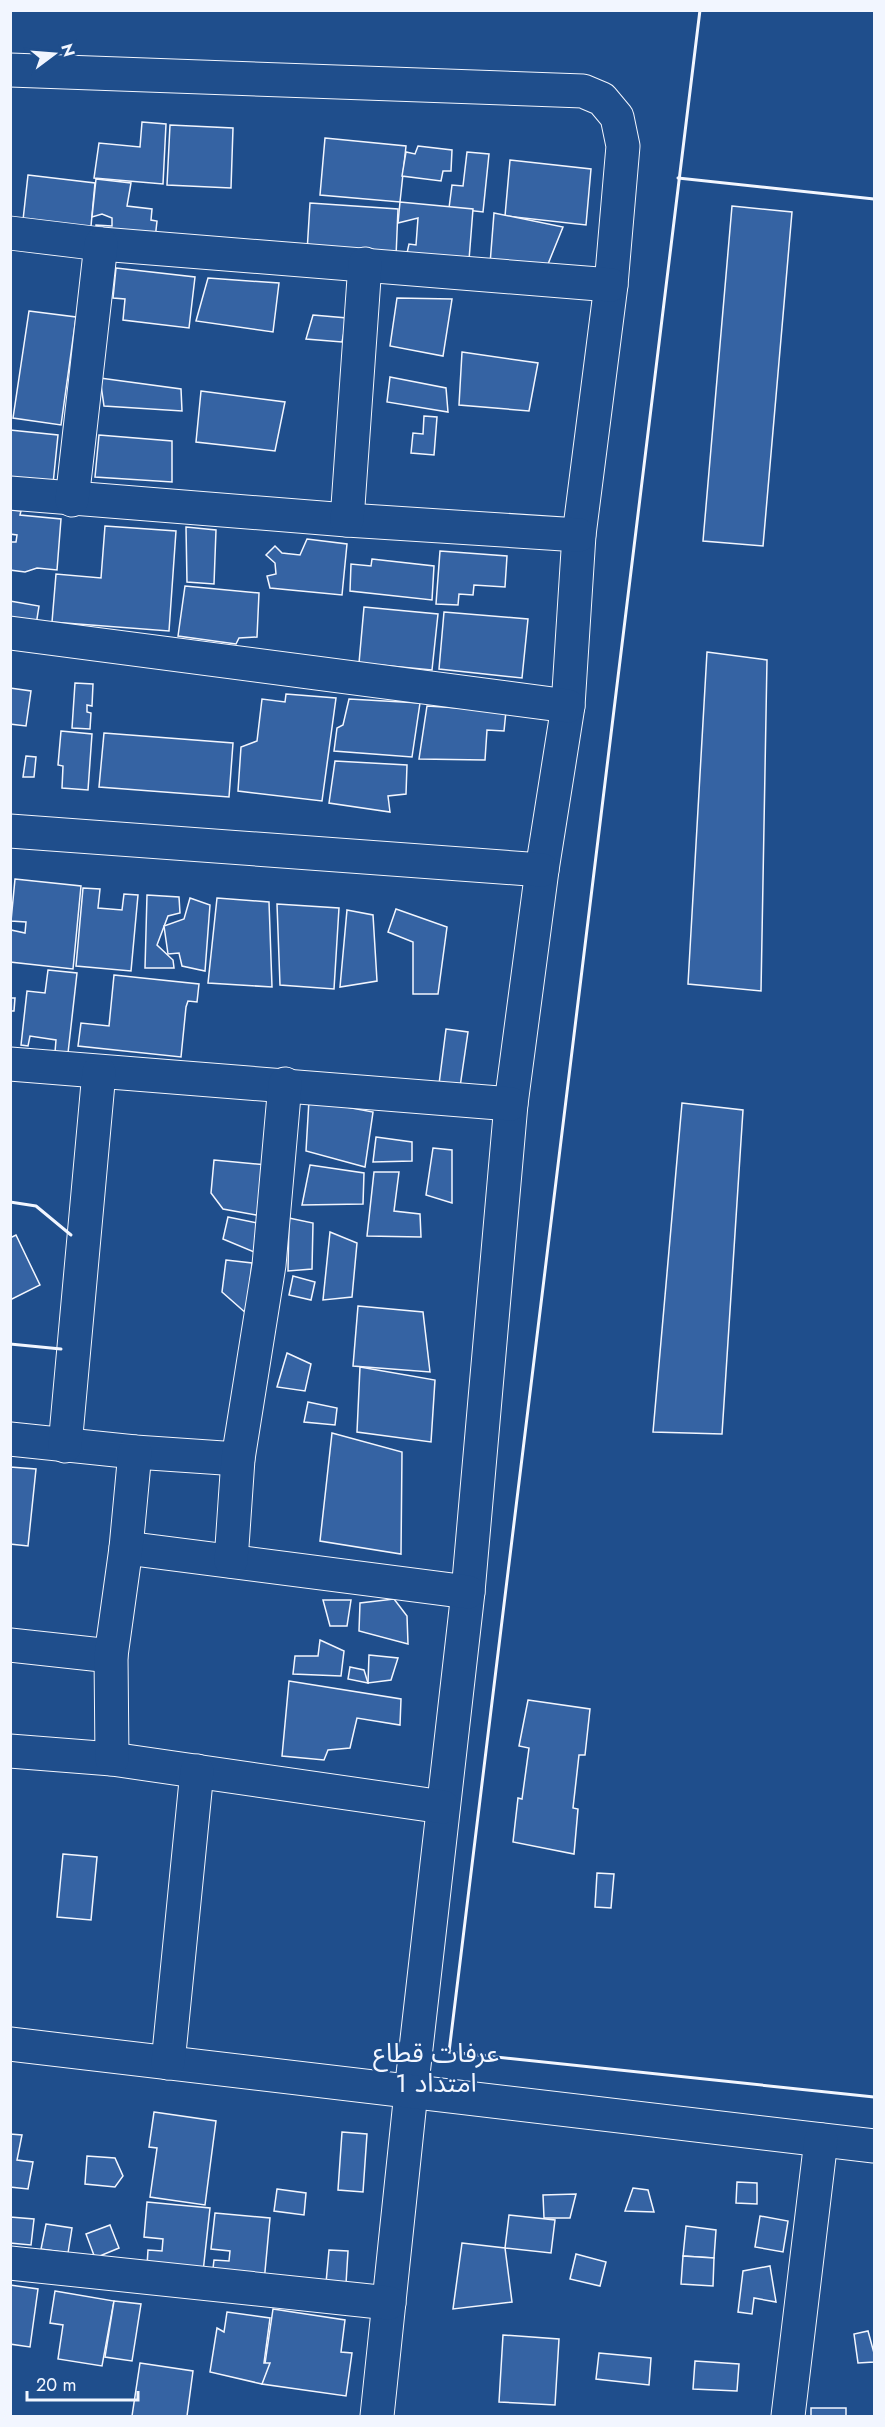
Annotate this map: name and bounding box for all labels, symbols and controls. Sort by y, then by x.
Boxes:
north arrow [24,24,84,84]
text: N [55,41,81,59]
district label: عرفات قطاع 1 امتداد [373,2034,499,2102]
scale bar [27,2364,138,2402]
text: 20 m [36,2372,76,2398]

